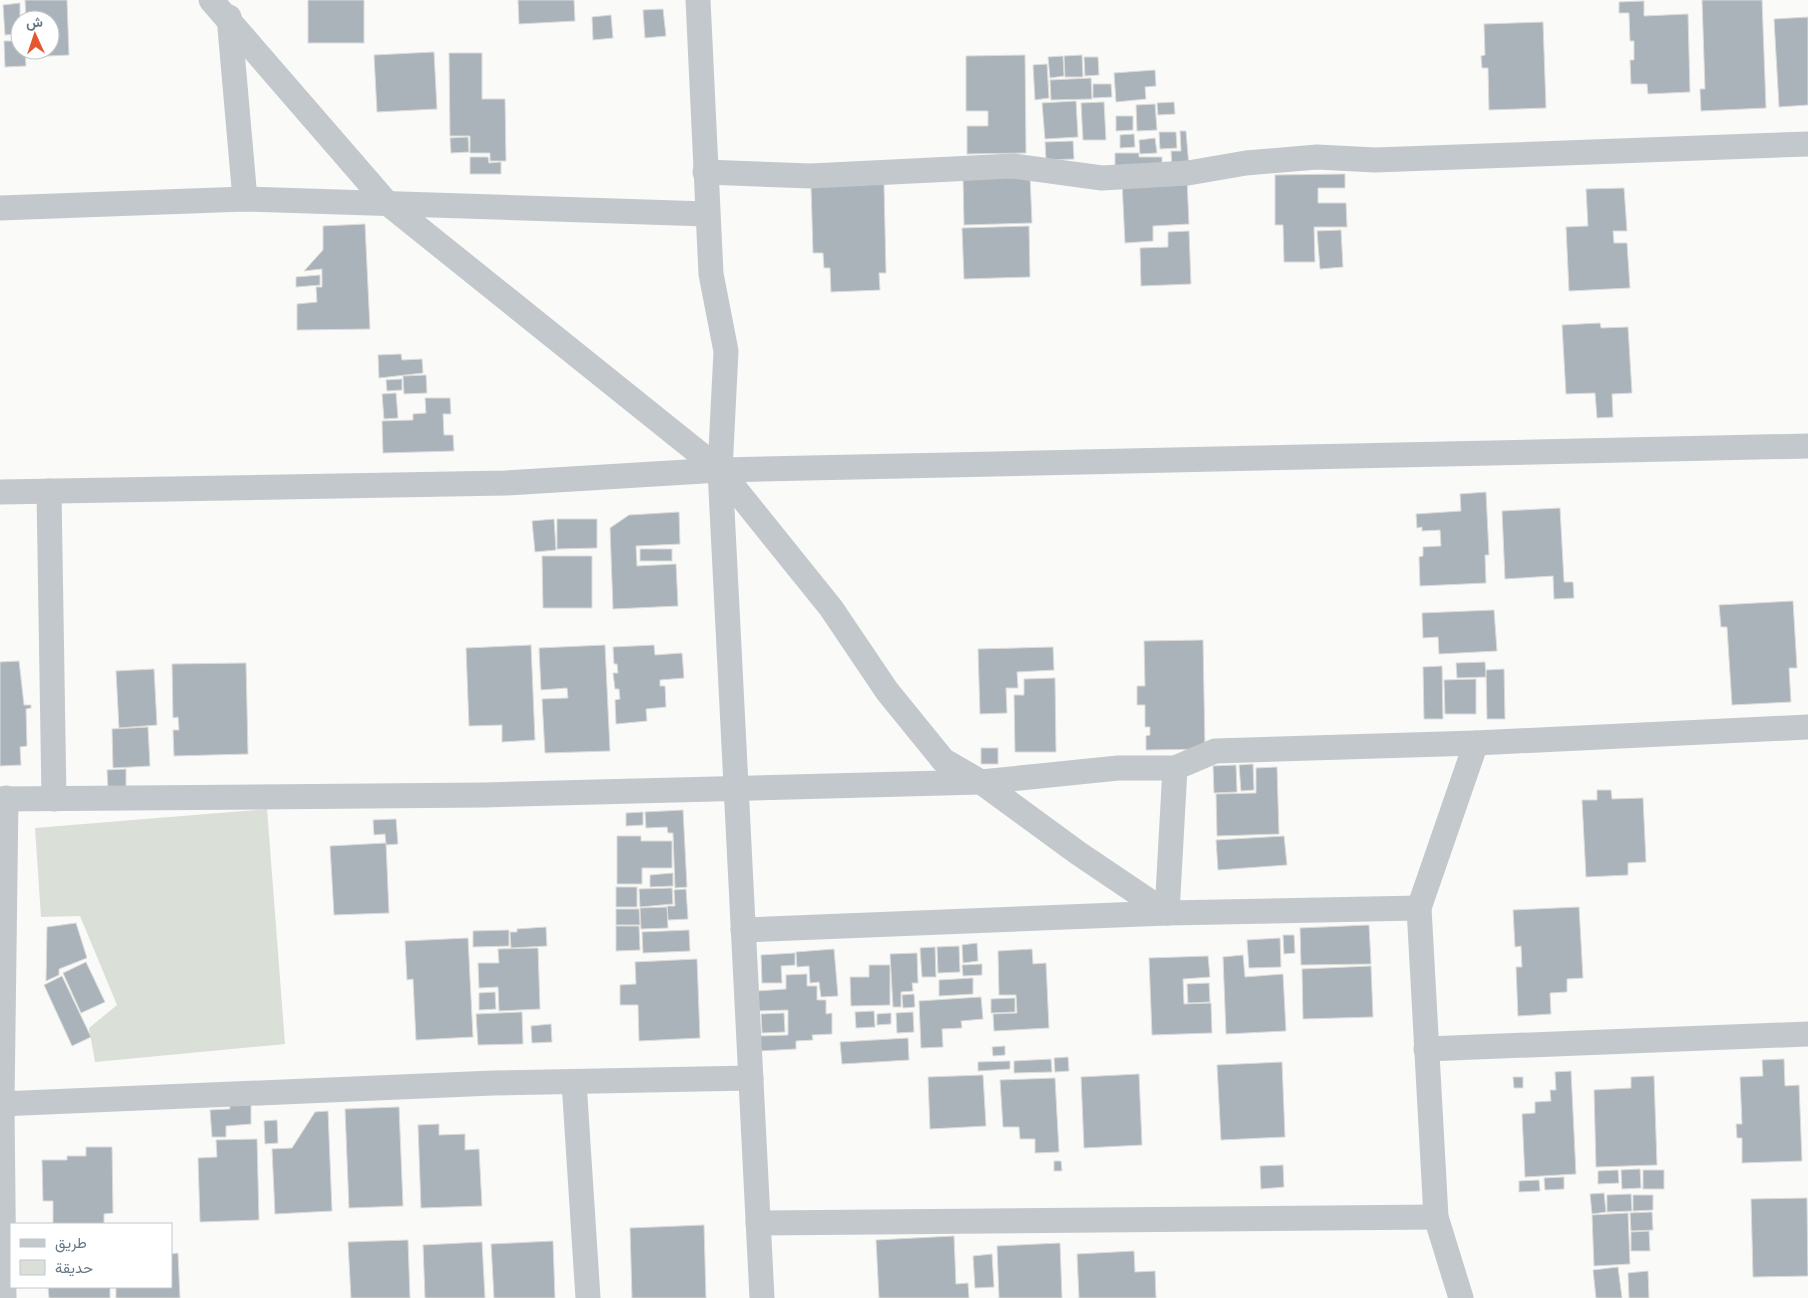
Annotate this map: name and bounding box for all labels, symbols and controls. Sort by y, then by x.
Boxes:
north arrow [10,10,60,60]
text: ش [25,14,43,31]
legend [10,1223,172,1288]
text: طريق [55,1234,87,1253]
text: حديقة [55,1259,93,1277]

